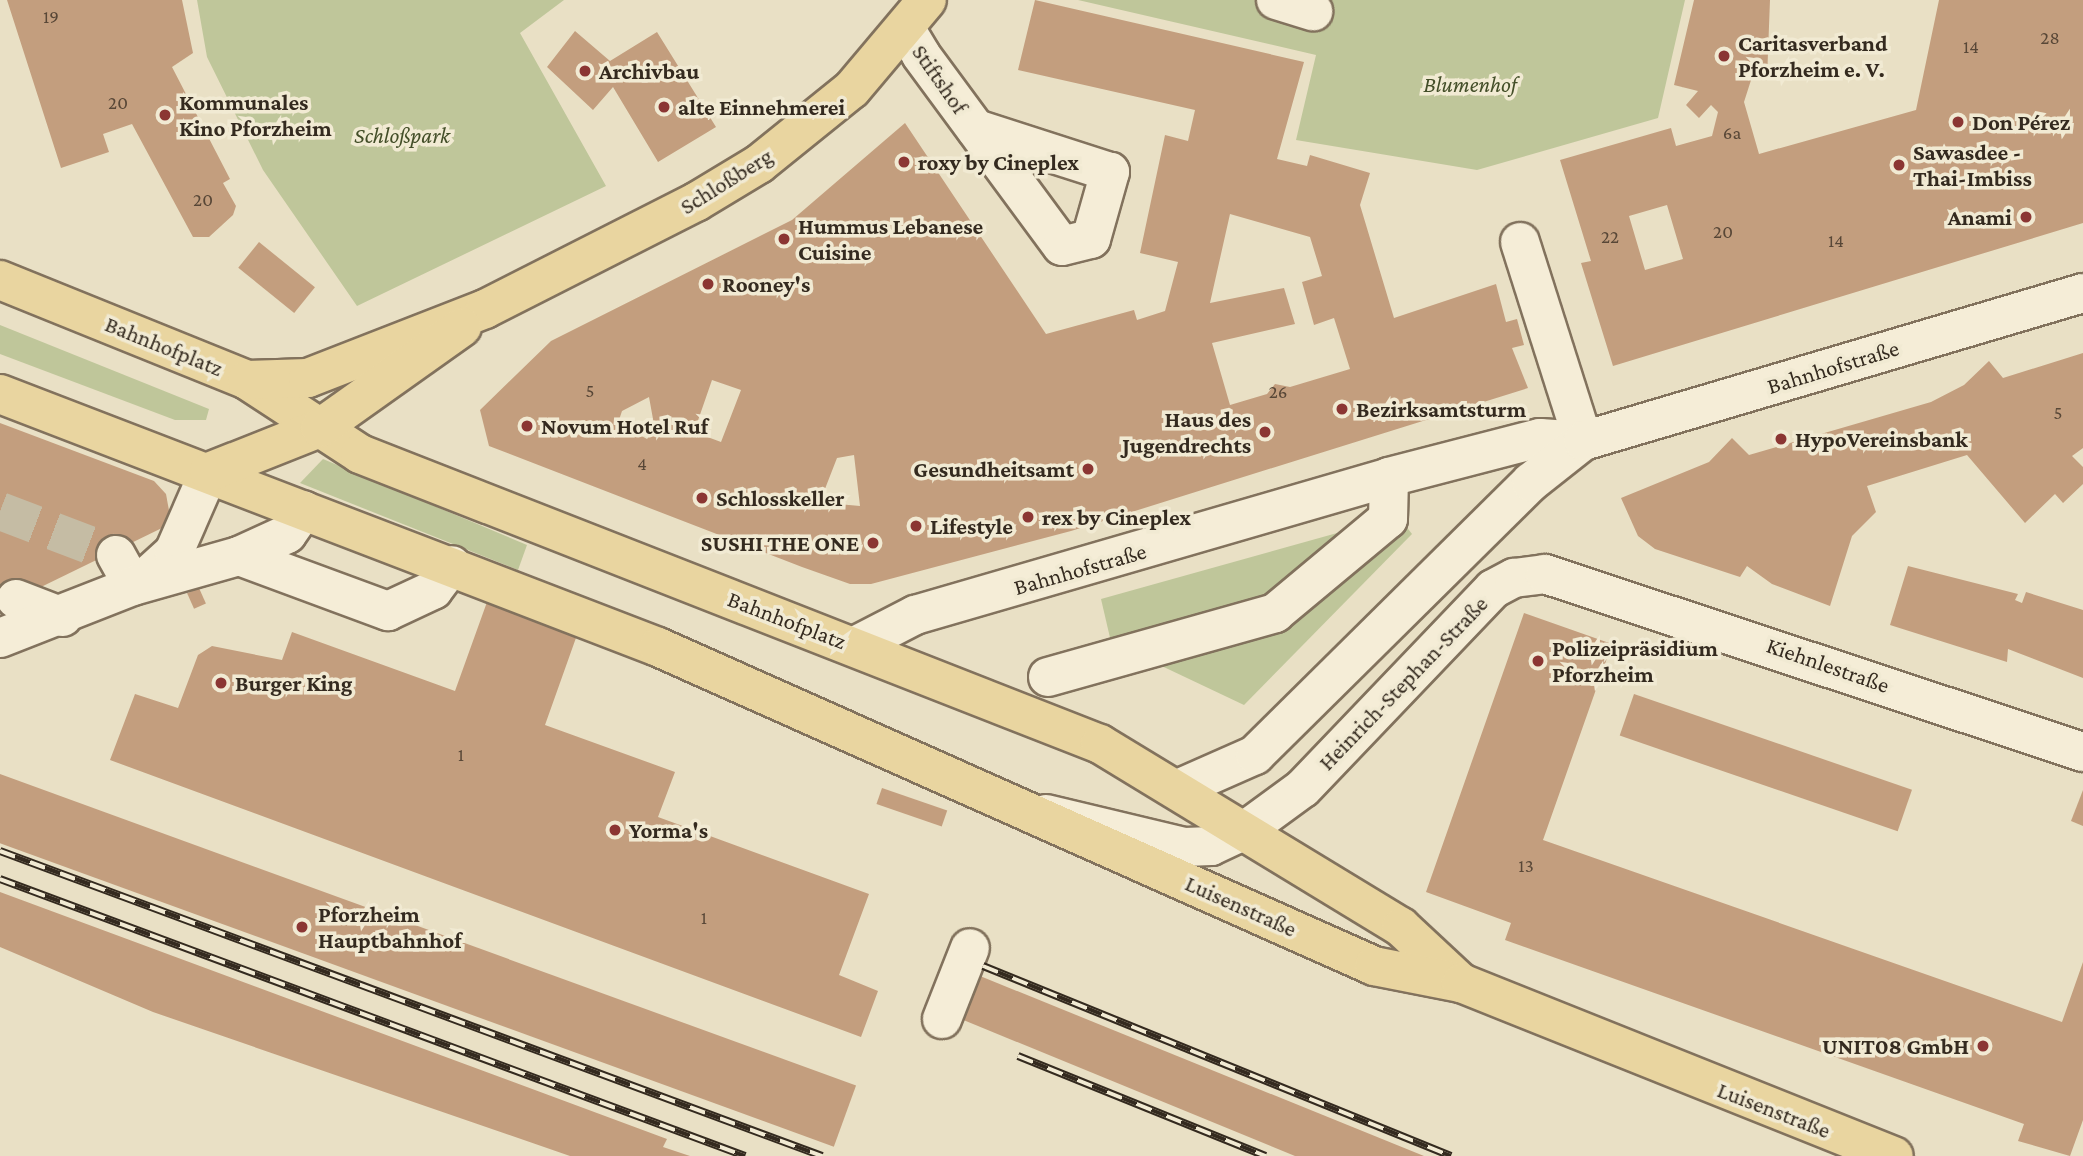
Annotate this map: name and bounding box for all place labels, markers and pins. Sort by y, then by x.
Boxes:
place label: Caritasverband Pforzheim e. V. [1738,29,1888,83]
marker: Caritasverband Pforzheim e. V. [1716,48,1732,64]
place label: Archivbau [599,57,699,85]
marker: Archivbau [577,63,593,79]
place label: Kommunales Kino Pforzheim [179,88,332,142]
place label: alte Einnehmerei [678,93,845,121]
marker: alte Einnehmerei [656,99,672,115]
marker: Kommunales Kino Pforzheim [157,107,173,123]
place label: Don Pérez [1972,108,2070,136]
marker: Don Pérez [1950,114,1966,130]
place label: Sawasdee - Thai-Imbiss [1913,138,2032,192]
place label: roxy by Cineplex [918,148,1079,176]
marker: roxy by Cineplex [896,154,912,170]
marker: Sawasdee - Thai-Imbiss [1891,157,1907,173]
place label: Anami [1948,203,2012,231]
marker: Anami [2018,209,2034,225]
place label: Hummus Lebanese Cuisine [798,212,983,266]
marker: Hummus Lebanese Cuisine [776,231,792,247]
place label: Rooney's [722,270,810,298]
marker: Rooney's [700,276,716,292]
place label: Bezirksamtsturm [1356,395,1526,423]
marker: Bezirksamtsturm [1334,401,1350,417]
place label: Haus des Jugendrechts [1122,405,1251,459]
place label: Novum Hotel Ruf [541,412,708,440]
marker: Novum Hotel Ruf [519,418,535,434]
marker: Haus des Jugendrechts [1257,424,1273,440]
place label: HypoVereinsbank [1795,425,1968,453]
marker: HypoVereinsbank [1773,431,1789,447]
place label: Gesundheitsamt [913,455,1074,483]
marker: Gesundheitsamt [1080,461,1096,477]
place label: Schlosskeller [716,484,845,512]
marker: Schlosskeller [694,490,710,506]
place label: rex by Cineplex [1042,503,1191,531]
marker: rex by Cineplex [1020,509,1036,525]
place label: Lifestyle [930,512,1013,540]
marker: Lifestyle [908,518,924,534]
place label: SUSHI THE ONE [701,529,859,557]
marker: SUSHI THE ONE [865,535,881,551]
place label: Polizeipräsidium Pforzheim [1552,634,1718,688]
marker: Polizeipräsidium Pforzheim [1530,653,1546,669]
place label: Burger King [235,669,352,697]
marker: Burger King [213,675,229,691]
place label: Yorma's [629,816,708,844]
marker: Yorma's [607,822,623,838]
place label: Pforzheim Hauptbahnhof [318,900,462,954]
marker: Pforzheim Hauptbahnhof [292,917,312,937]
place label: UNIT08 GmbH [1822,1032,1969,1060]
marker: UNIT08 GmbH [1975,1038,1991,1054]

